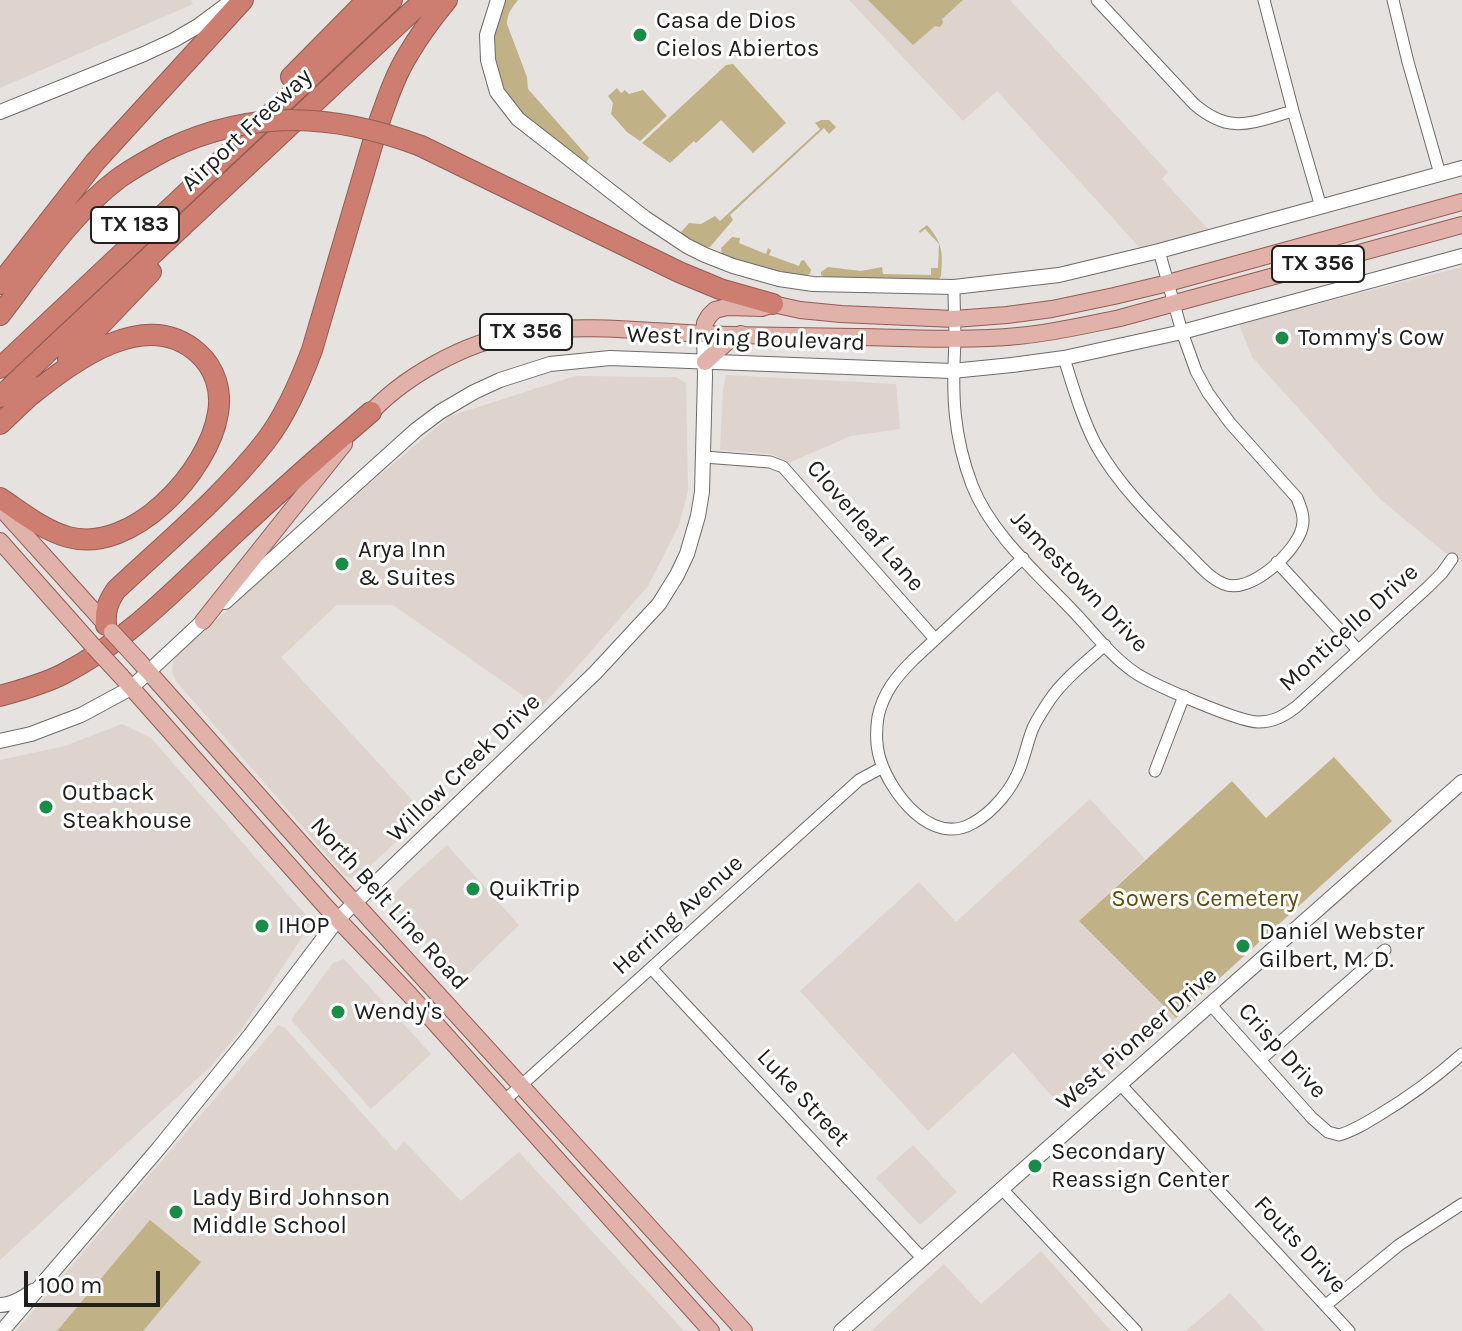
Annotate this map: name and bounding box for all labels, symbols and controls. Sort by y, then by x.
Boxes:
place label: Casa de Dios Cielos Abiertos [656,7,819,63]
marker: Casa de Dios Cielos Abiertos [631,26,649,44]
street label: Airport Freeway [176,62,318,198]
road number: TX 183 [91,207,179,243]
road number: TX 356 [1272,246,1364,282]
road number: TX 356 [480,314,572,350]
street label: West Irving Boulevard [626,320,866,358]
place label: Tommy's Cow [1298,324,1444,352]
marker: Tommy's Cow [1273,329,1291,347]
street label: Cloverleaf Lane [800,454,930,598]
street label: Jamestown Drive [1004,505,1154,659]
place label: Arya Inn & Suites [358,536,456,592]
marker: Arya Inn & Suites [333,555,351,573]
street label: Monticello Drive [1274,558,1424,698]
street label: Willow Creek Drive [382,688,546,848]
place label: Outback Steakhouse [62,779,192,835]
marker: Outback Steakhouse [37,798,55,816]
street label: North Belt Line Road [304,812,474,996]
street label: Herring Avenue [607,849,749,981]
place label: QuikTrip [489,875,580,903]
marker: QuikTrip [464,880,482,898]
park label: Sowers Cemetery [1111,885,1299,913]
place label: IHOP [278,912,330,940]
marker: IHOP [253,917,271,935]
place label: Daniel Webster Gilbert, M. D. [1259,918,1424,974]
marker: Daniel Webster Gilbert, M. D. [1234,937,1252,955]
street label: West Pioneer Drive [1051,961,1223,1117]
street label: Crisp Drive [1232,997,1332,1105]
place label: Wendy's [354,998,443,1026]
marker: Wendy's [329,1003,347,1021]
street label: Luke Street [750,1043,856,1153]
place label: Secondary Reassign Center [1051,1138,1229,1194]
marker: Secondary Reassign Center [1026,1157,1044,1175]
place label: Lady Bird Johnson Middle School [192,1184,390,1240]
street label: Fouts Drive [1248,1190,1352,1300]
marker: Lady Bird Johnson Middle School [167,1203,185,1221]
scale bar [28,1255,164,1305]
text: 100 m [38,1271,103,1299]

